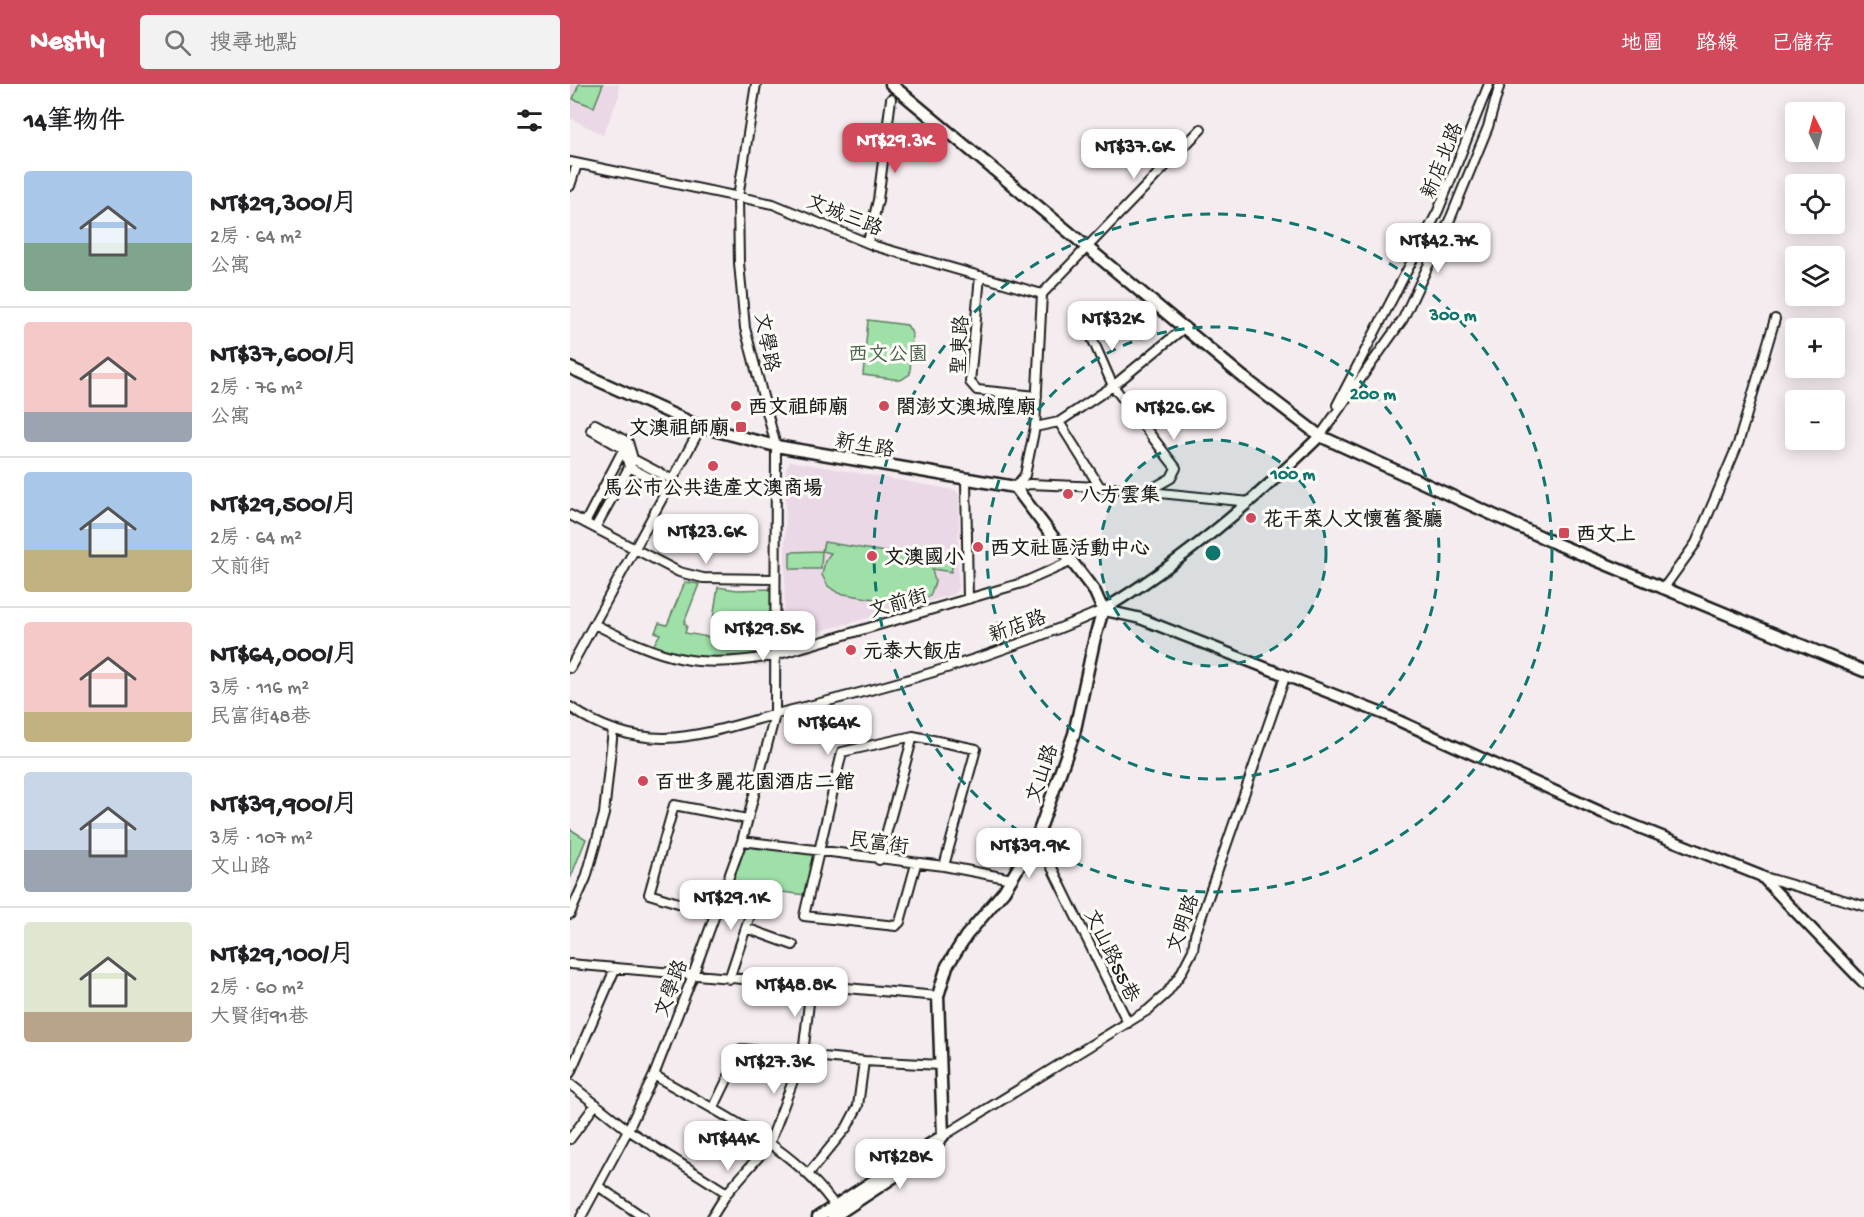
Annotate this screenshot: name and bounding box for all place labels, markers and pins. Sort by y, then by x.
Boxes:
pin: NT$29.3K [833,123,957,174]
pin: NT$37.6K [1072,129,1196,180]
pin: NT$42.7K [1376,223,1500,274]
pin: NT$32K [1063,301,1161,352]
pin: NT$26.6K [1112,390,1236,441]
place label: 西文祖師廟 [748,396,848,421]
place label: 閤澎文澳城隍廟 [896,396,1036,421]
marker: 西文祖師廟 [729,399,743,413]
marker: 閤澎文澳城隍廟 [877,399,891,413]
place label: 文澳祖師廟 [629,417,729,442]
marker: 文澳祖師廟 [734,420,748,434]
marker: 馬公市公共造產文澳商場 [706,459,720,473]
place label: 馬公市公共造產文澳商場 [603,477,823,502]
place label: 八方雲集 [1080,484,1160,509]
marker: 八方雲集 [1061,487,1075,501]
place label: 花干菜人文懷舊餐廳 [1263,508,1443,533]
marker: 花干菜人文懷舊餐廳 [1244,511,1258,525]
pin: NT$23.6K [644,514,768,565]
place label: 西文上 [1576,524,1636,548]
marker: 西文上 [1557,526,1571,540]
place label: 西文社區活動中心 [990,537,1150,562]
marker: 西文社區活動中心 [971,540,985,554]
centre of rings [1203,543,1223,563]
place label: 文澳國小 [884,546,964,571]
marker: 文澳國小 [865,549,879,563]
pin: NT$29.5K [701,611,825,662]
place label: 元泰大飯店 [863,640,963,665]
marker: 元泰大飯店 [844,643,858,657]
pin: NT$64K [779,705,877,756]
place label: 百世多麗花園酒店二館 [655,771,855,796]
marker: 百世多麗花園酒店二館 [636,774,650,788]
pin: NT$39.9K [967,828,1091,879]
pin: NT$29.1K [669,880,793,931]
pin: NT$48.8K [733,967,857,1018]
pin: NT$27.3K [712,1044,836,1095]
pin: NT$44K [679,1121,777,1172]
pin: NT$28K [851,1139,949,1190]

